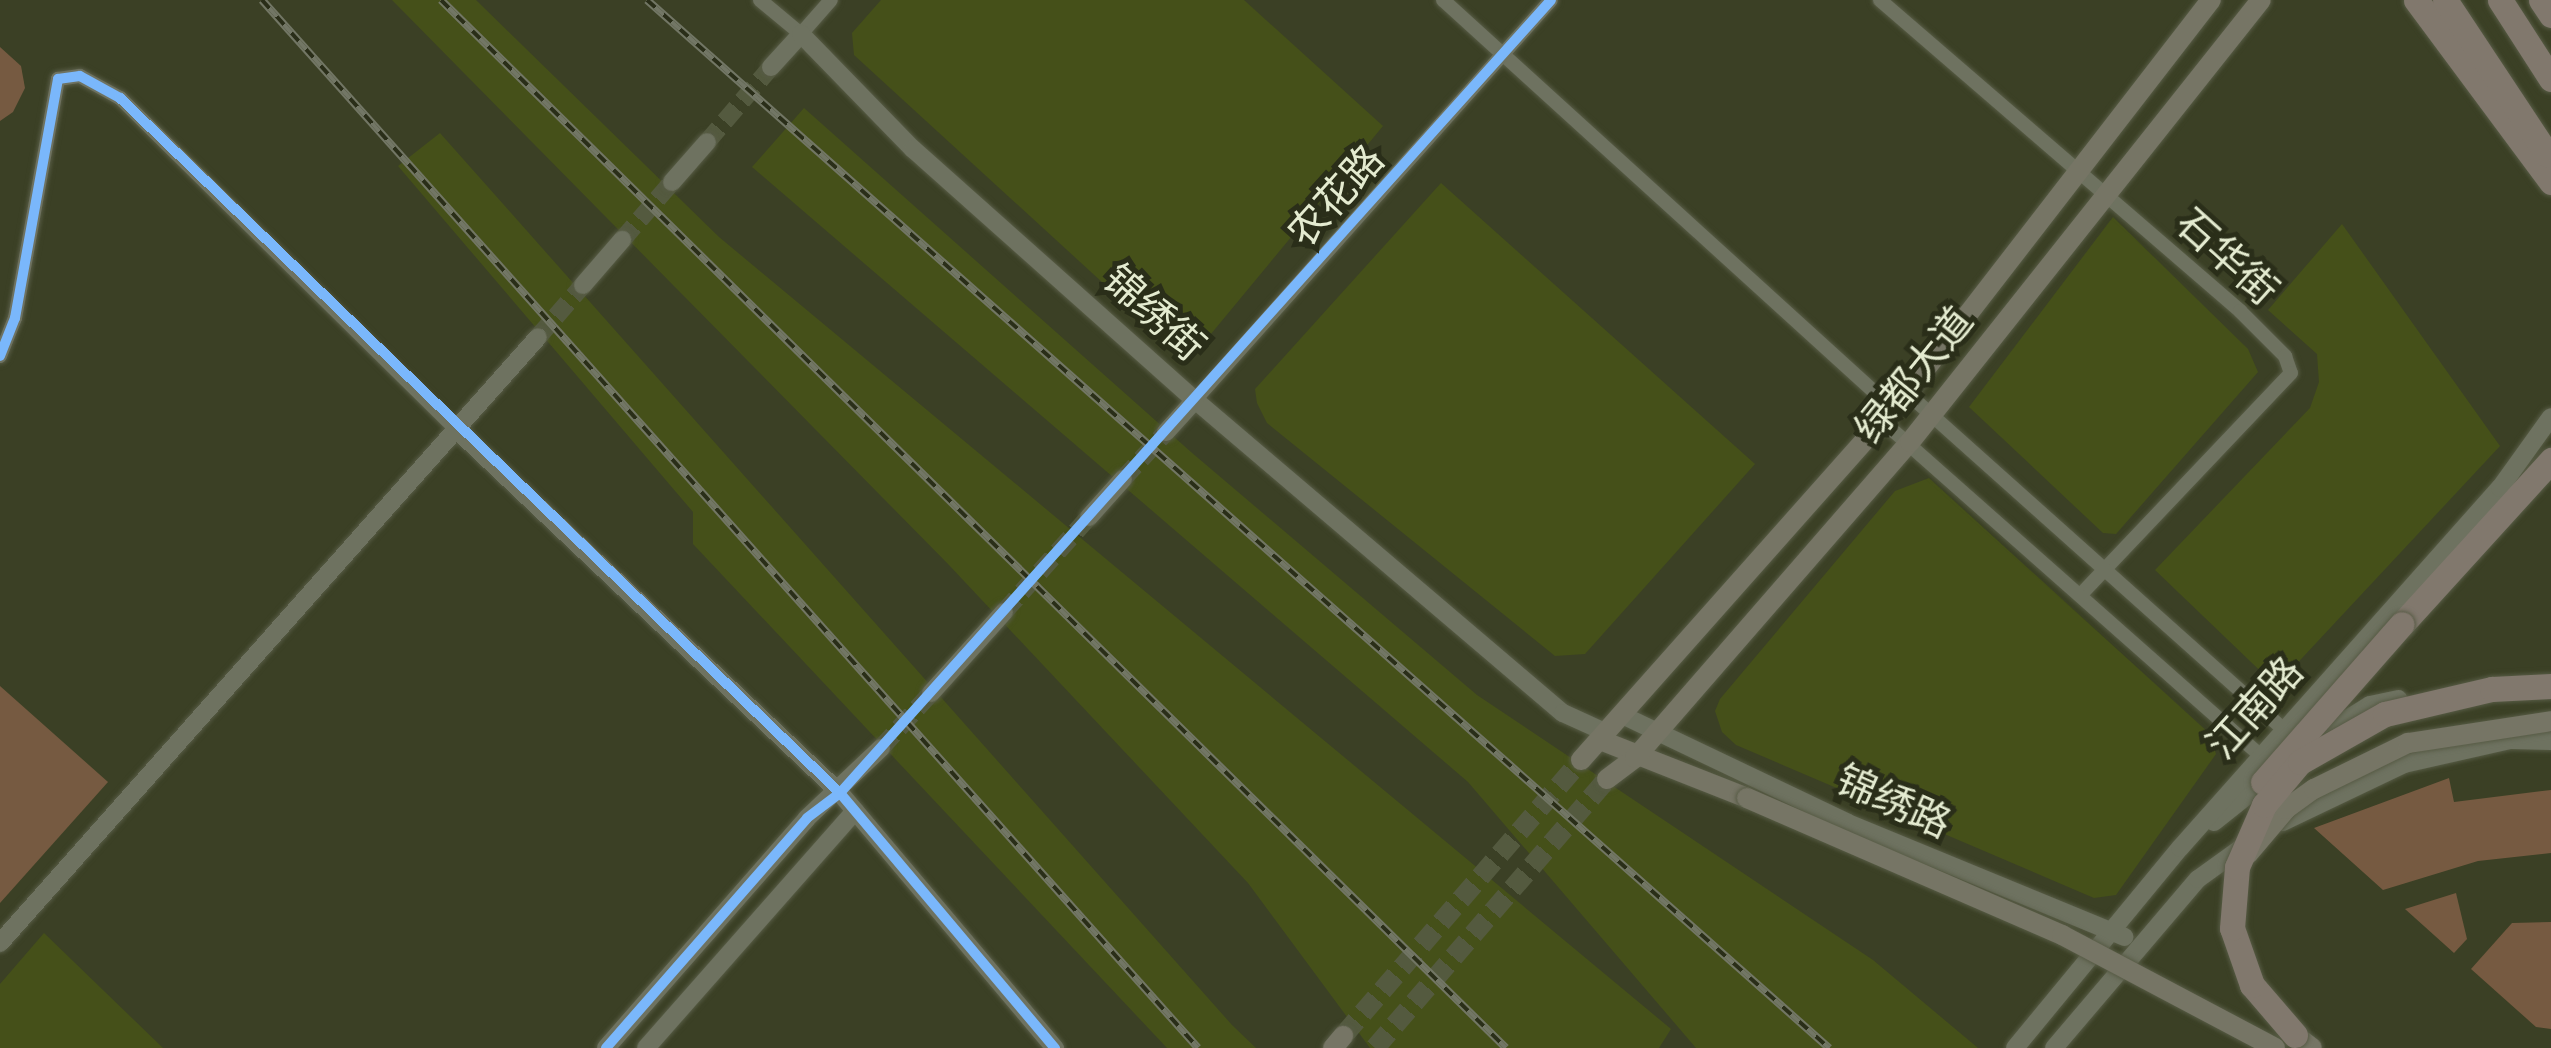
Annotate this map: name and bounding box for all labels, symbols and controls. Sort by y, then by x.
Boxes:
street label: 农花路 [1279,136,1395,258]
street label: 石华街 [2165,200,2287,316]
street label: 锦绣街 [1092,256,1214,372]
street label: 绿都大道 [1846,299,1984,453]
street label: 江南路 [2198,648,2314,770]
street label: 锦绣路 [1828,757,1958,849]

